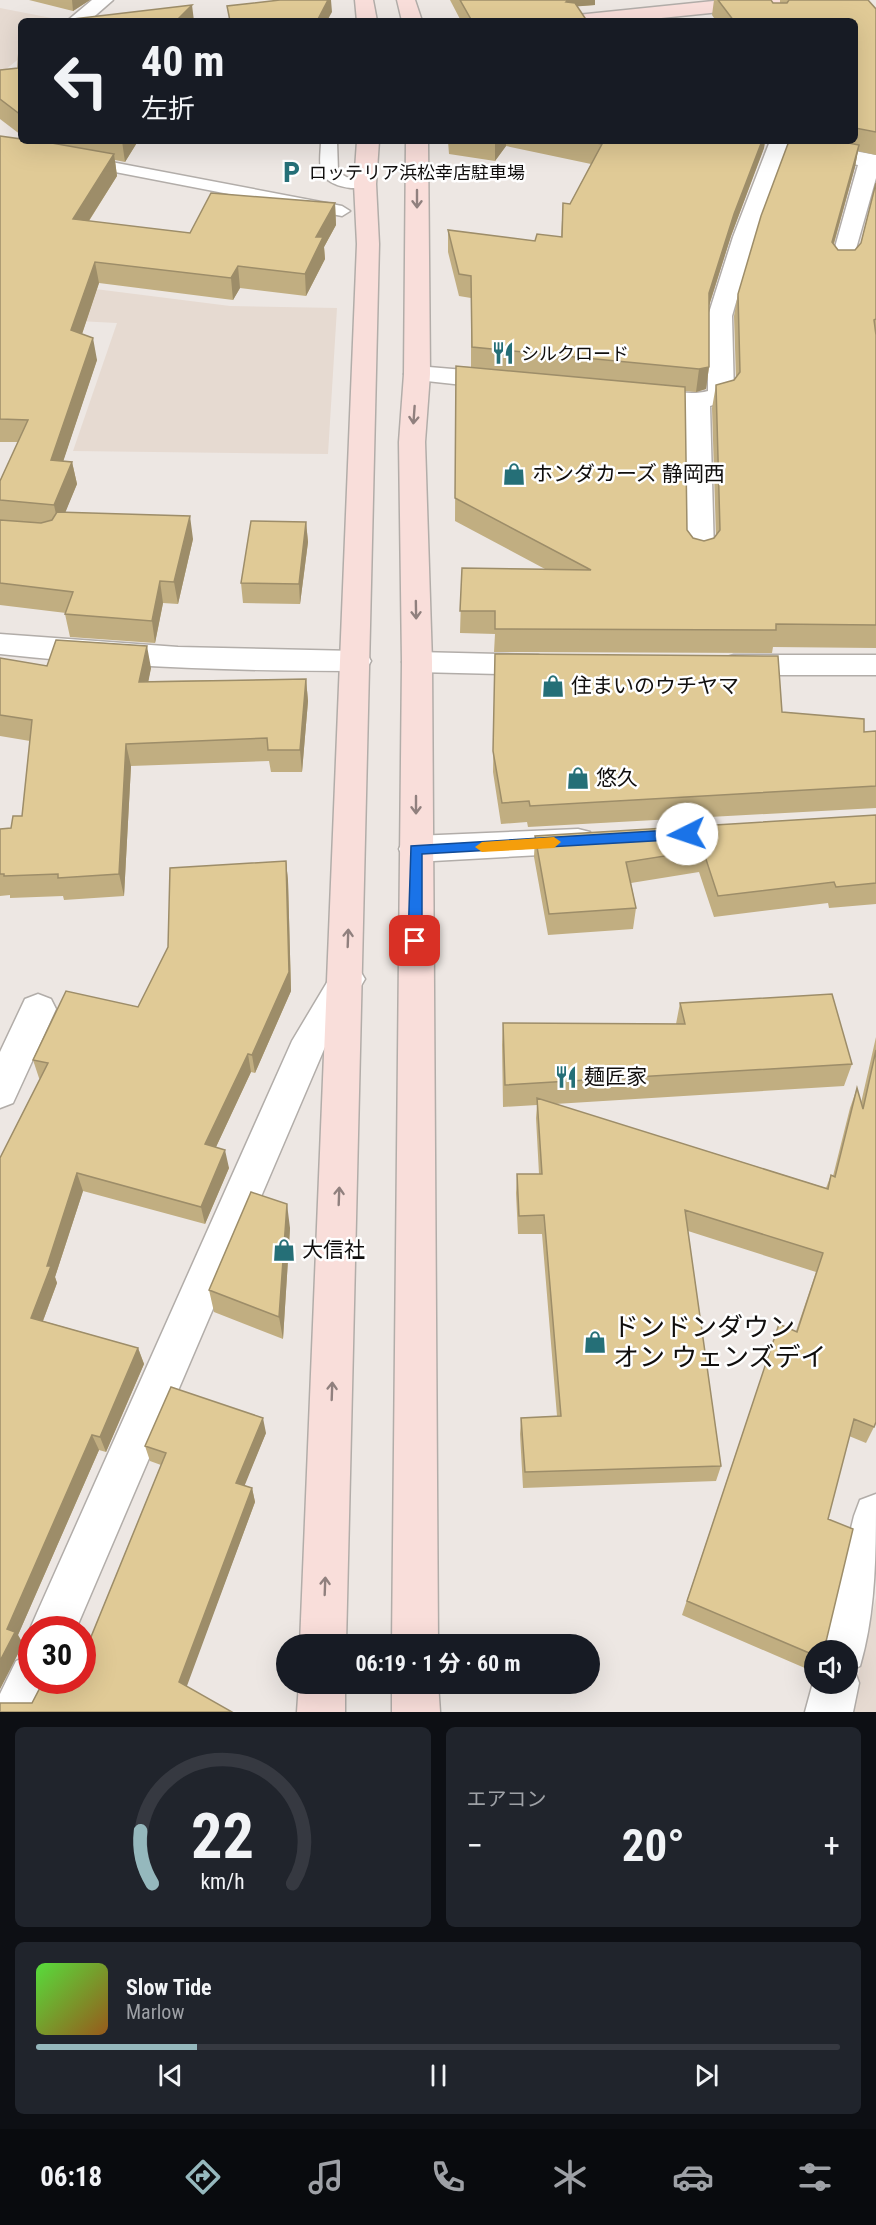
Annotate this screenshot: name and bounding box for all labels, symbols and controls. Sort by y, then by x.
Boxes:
text: 40 m [141,37,224,86]
icon: left [42,42,120,120]
text: 左折 [141,93,195,125]
parking icon: ロッテリア浜松幸店駐車場 [278,159,304,185]
place label: ロッテリア浜松幸店駐車場 [309,162,525,183]
one-way arrow [411,189,423,209]
restaurant icon: シルクロード [490,340,516,366]
place label: シルクロード [521,343,629,364]
one-way arrow [408,405,419,425]
shop icon: ホンダカーズ 静岡西 [501,461,527,487]
place label: ホンダカーズ 静岡西 [532,462,725,486]
one-way arrow [410,600,422,620]
shop icon: 住まいのウチヤマ [540,673,566,699]
place label: 住まいのウチヤマ [571,674,739,698]
shop icon: 悠久 [565,765,591,791]
place label: 悠久 [596,766,638,790]
one-way arrow [410,795,422,815]
position arrow [655,802,719,866]
pin [389,915,440,966]
icon: arrive [398,924,431,957]
one-way arrow [342,928,354,948]
restaurant icon: 麺匠家 [553,1064,579,1090]
place label: 麺匠家 [584,1065,647,1089]
one-way arrow [334,1186,345,1206]
shop icon: 大信社 [271,1237,297,1263]
place label: 大信社 [302,1238,365,1262]
place label: ドンドンダウン オン ウェンズデイ [613,1312,826,1372]
shop icon: ドンドンダウン オン ウェンズデイ [582,1329,608,1355]
one-way arrow [327,1381,338,1401]
one-way arrow [320,1576,331,1596]
speed limit sign: 30 [18,1616,96,1694]
map controls [804,1640,858,1694]
button: sound [804,1640,858,1694]
text: 06:19 · 1 分 · 60 m [355,1651,521,1676]
text: エアコン [467,1787,547,1811]
text: 22 [191,1800,254,1873]
text: 20° [622,1819,685,1872]
text: − [467,1826,483,1865]
text: + [824,1826,840,1865]
text: km/h [201,1869,245,1894]
text: Slow Tide [126,1975,212,2000]
text: Marlow [126,2000,184,2024]
icon: previous [154,2059,187,2092]
icon: pause [422,2059,455,2092]
icon: next [690,2059,723,2092]
icon: directions [182,2156,224,2198]
icon: music [305,2156,347,2198]
icon: phone [427,2156,469,2198]
icon: climate [549,2156,591,2198]
icon: car [672,2156,714,2198]
icon: filters [794,2156,836,2198]
text: 06:18 [40,2161,102,2193]

